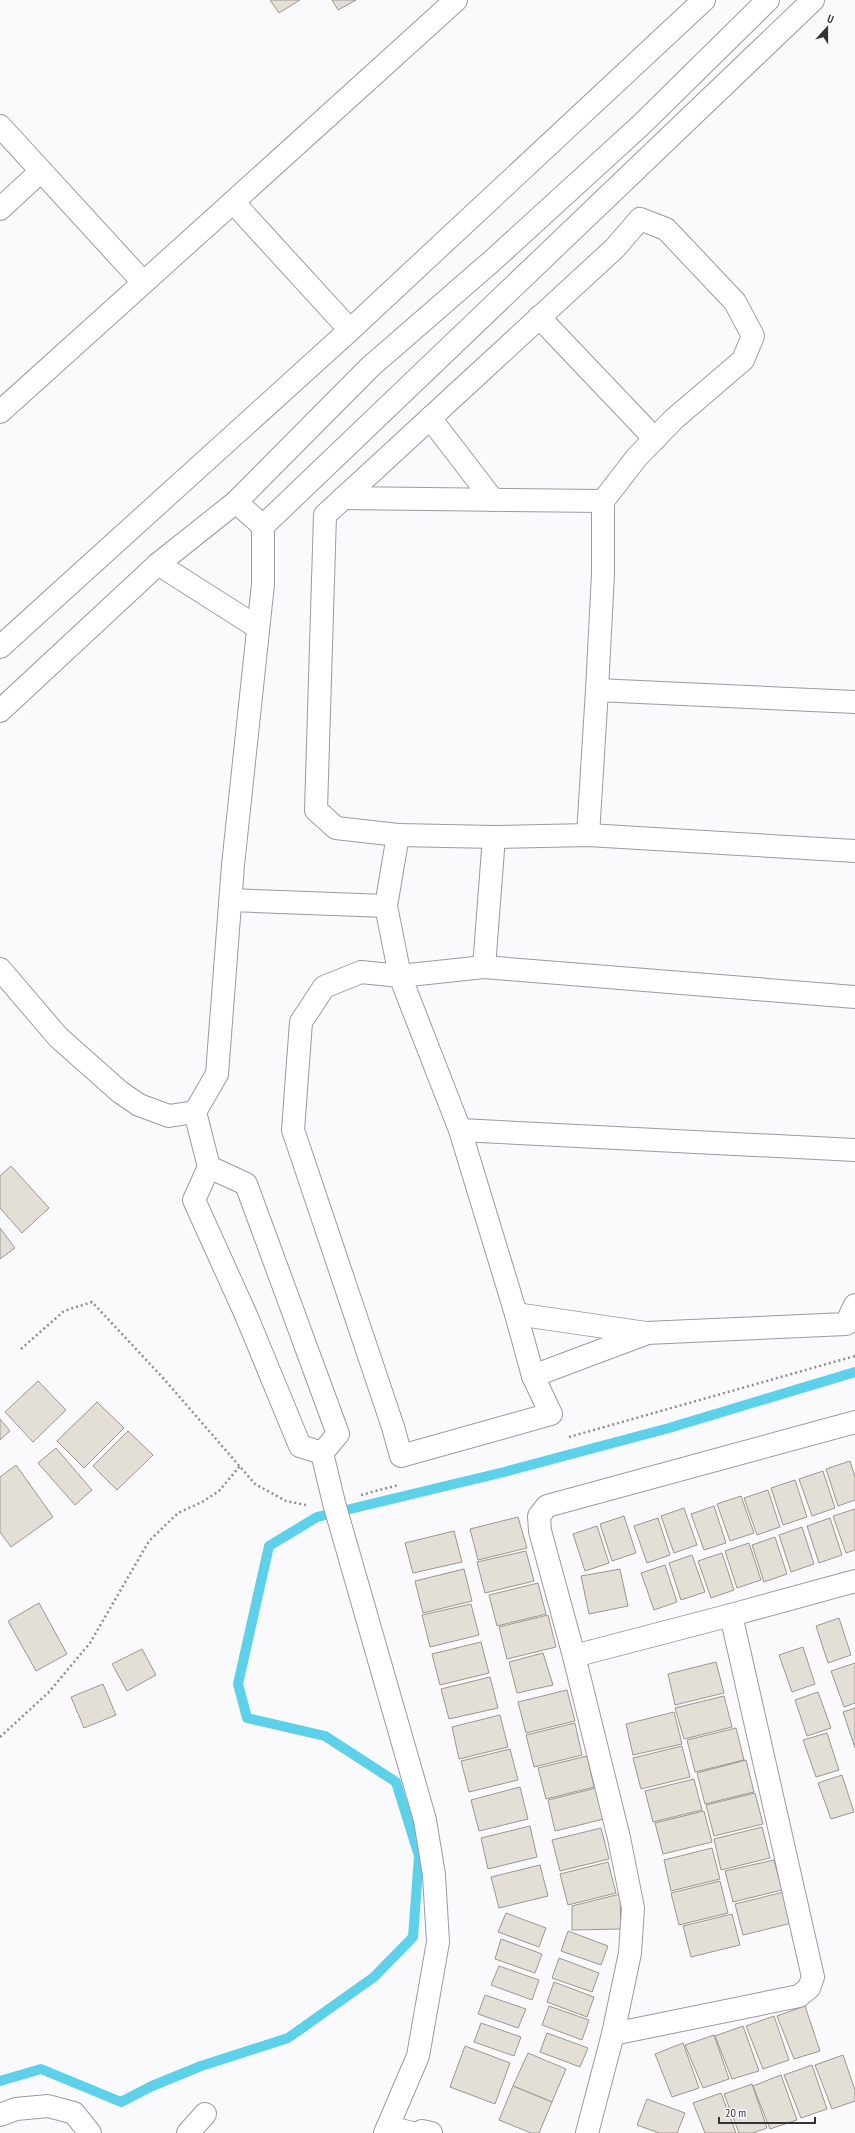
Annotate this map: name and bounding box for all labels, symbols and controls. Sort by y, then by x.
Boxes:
north arrow [807,8,847,48]
text: U [825,11,836,26]
scale bar [719,2099,815,2125]
text: 20 m [725,2105,746,2120]

